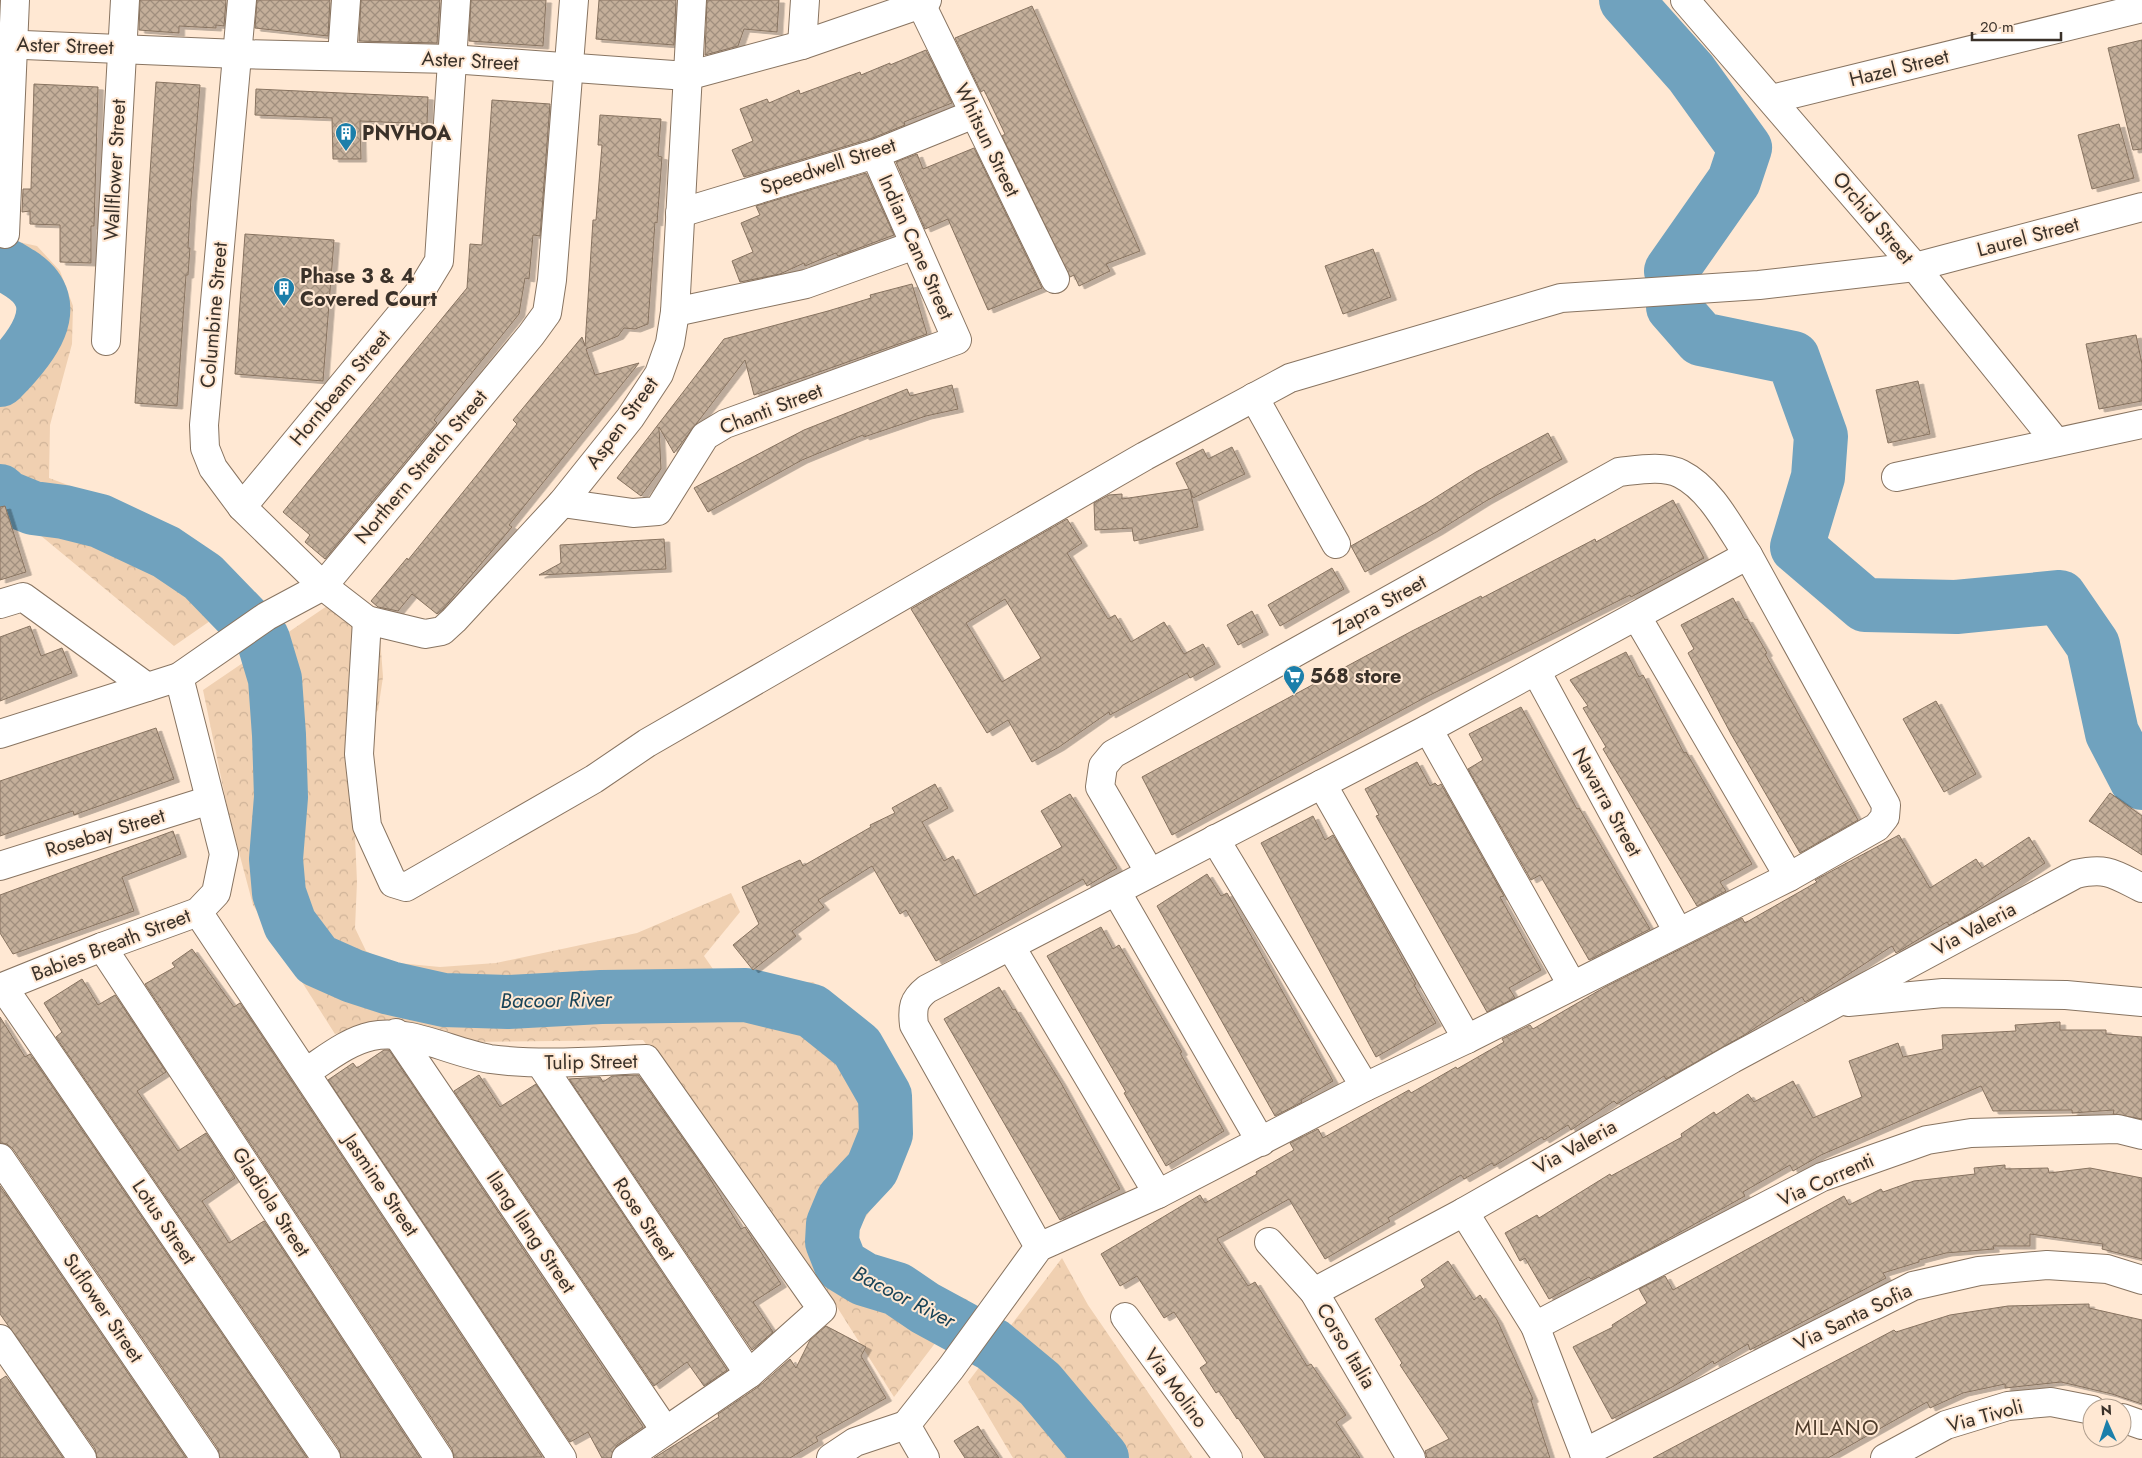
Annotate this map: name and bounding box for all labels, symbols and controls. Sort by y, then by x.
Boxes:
scale bar [1972,10,2061,42]
text: 20 m [1980,16,2014,38]
street label: Aster Street [16,30,114,62]
street label: Hazel Street [1846,42,1952,94]
street label: Aster Street [421,44,519,78]
street label: Whitsun Street [947,78,1027,202]
street label: Wallflower Street [97,98,133,242]
place label: PNVHOA [362,119,452,148]
building icon: PNVHOA [334,121,358,152]
street label: Speedwell Street [757,130,900,202]
street label: Orchid Street [1826,165,1920,271]
street label: Indian Cane Street [871,170,961,324]
street label: Laurel Street [1974,209,2082,265]
street label: Columbine Street [193,241,235,389]
place label: Phase 3 & 4 Covered Court [300,262,437,314]
building icon: Phase 3 & 4 Covered Court [272,276,296,307]
street label: Hornbeam Street [283,324,397,452]
street label: Aspen Street [579,371,665,475]
street label: Chanti Street [715,376,827,442]
street label: Northern Stretch Street [348,383,494,550]
street label: Zapra Street [1328,567,1432,642]
place label: 568 store [1310,662,1401,691]
supermarket icon: 568 store [1282,664,1306,695]
street label: Navarra Street [1565,742,1649,862]
street label: Rosebay Street [42,801,169,865]
street label: Via Valeria [1927,895,2021,963]
street label: Babies Breath Street [27,901,195,989]
water label: Bacoor River [500,984,613,1016]
street label: Tulip Street [544,1047,638,1077]
street label: Via Valeria [1528,1112,1622,1182]
street label: Jasmine Street [334,1126,426,1242]
street label: Gladiola Street [225,1142,317,1263]
street label: Via Correnti [1773,1146,1879,1214]
street label: Ilang Ilang Street [479,1165,583,1299]
street label: Rose Street [606,1172,682,1266]
street label: Lotus Street [125,1174,203,1270]
street label: Suflower Street [56,1247,151,1369]
water label: Bacoor River [848,1258,961,1336]
street label: Via Santa Sofia [1789,1276,1917,1358]
street label: Corso Italia [1309,1298,1383,1394]
street label: Via Molino [1137,1342,1215,1434]
street label: Via Tivoli [1944,1392,2026,1440]
north arrow [2082,1398,2132,1448]
text: N [2100,1400,2112,1420]
district label: MILANO [1795,1413,1879,1443]

